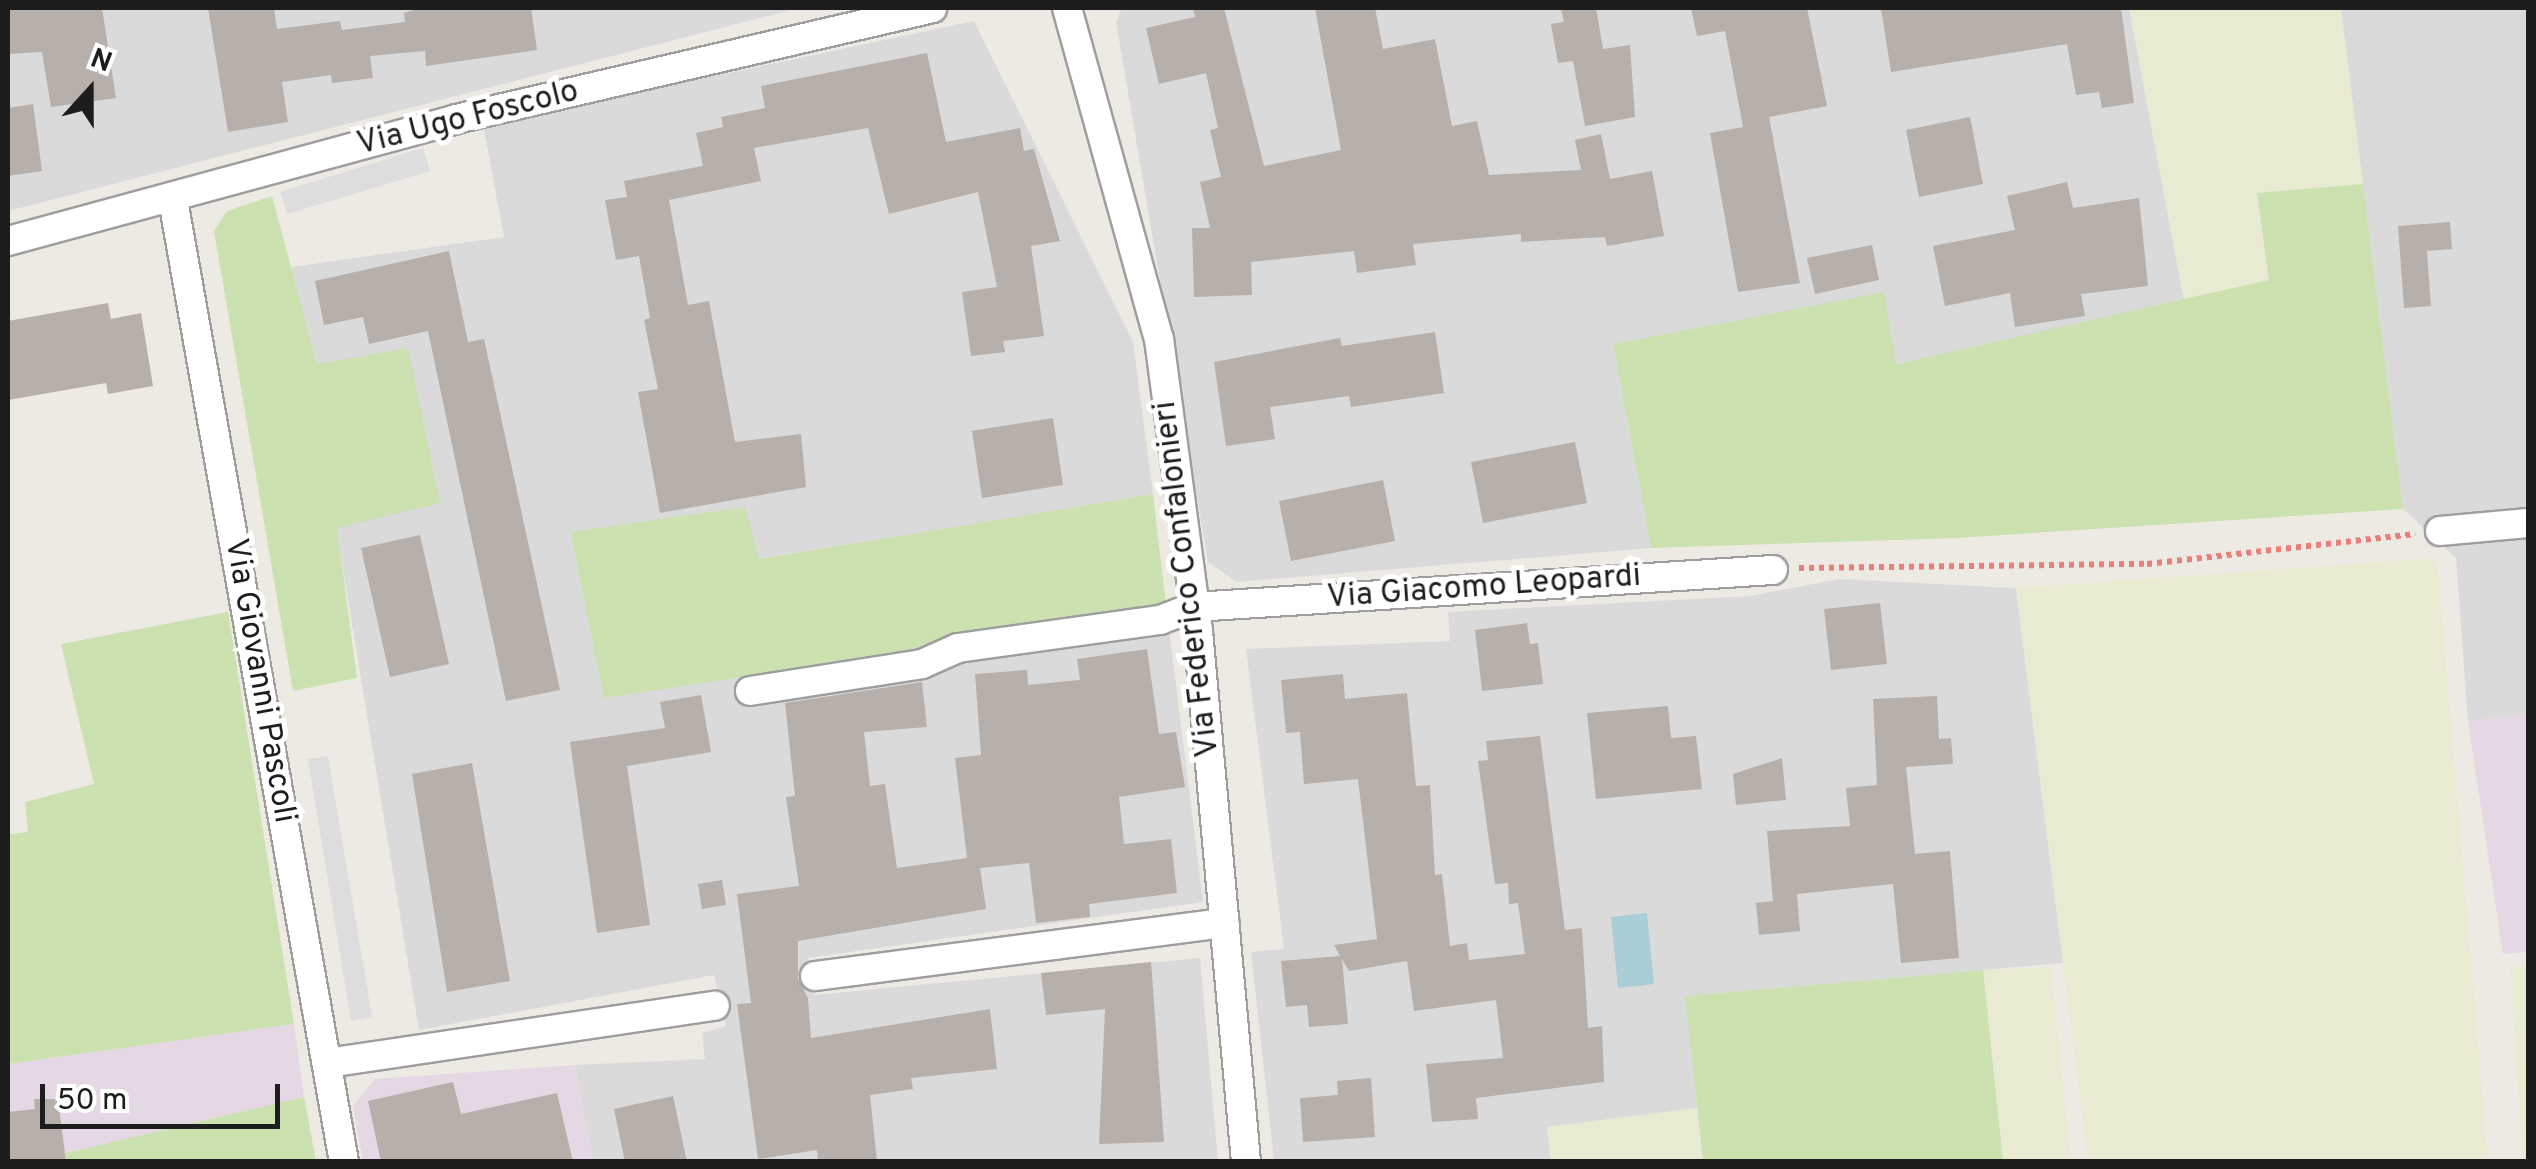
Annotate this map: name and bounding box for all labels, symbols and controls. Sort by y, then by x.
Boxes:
north arrow [40,40,140,140]
text: N [85,42,117,82]
street label: Via Ugo Foscolo [353,73,583,165]
street label: Via Federico Confalonieri [1147,399,1229,759]
street label: Via Giovanni Pascoli [215,536,303,826]
street label: Via Giacomo Leopardi [1326,558,1642,618]
scale bar [45,1064,285,1126]
text: 50 m [57,1083,127,1120]

